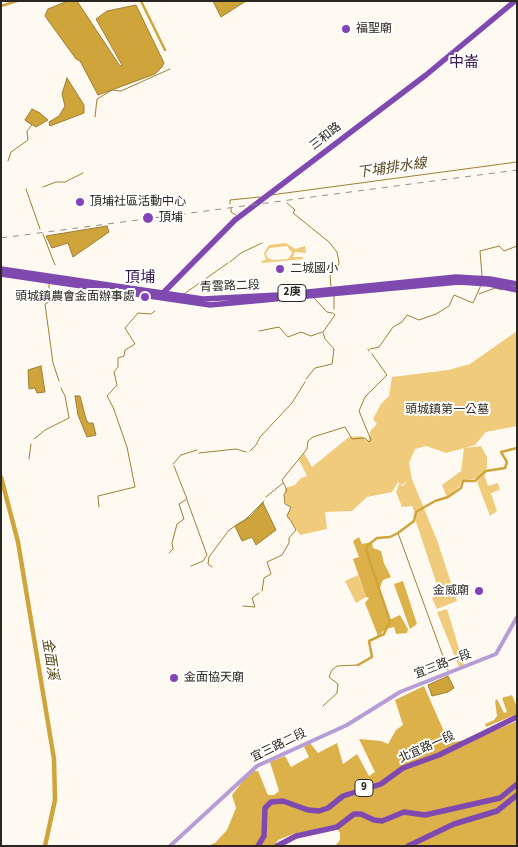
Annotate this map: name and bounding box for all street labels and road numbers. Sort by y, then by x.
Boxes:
street label: 三和路 [307,120,345,154]
street label: 青雲路二段 [200,279,260,295]
road number: 2庚 [278,284,306,302]
street label: 宜三路一段 [412,648,474,682]
street label: 宜三路二段 [249,726,309,766]
street label: 北宜路一段 [397,729,457,767]
road number: 9 [355,780,373,796]

